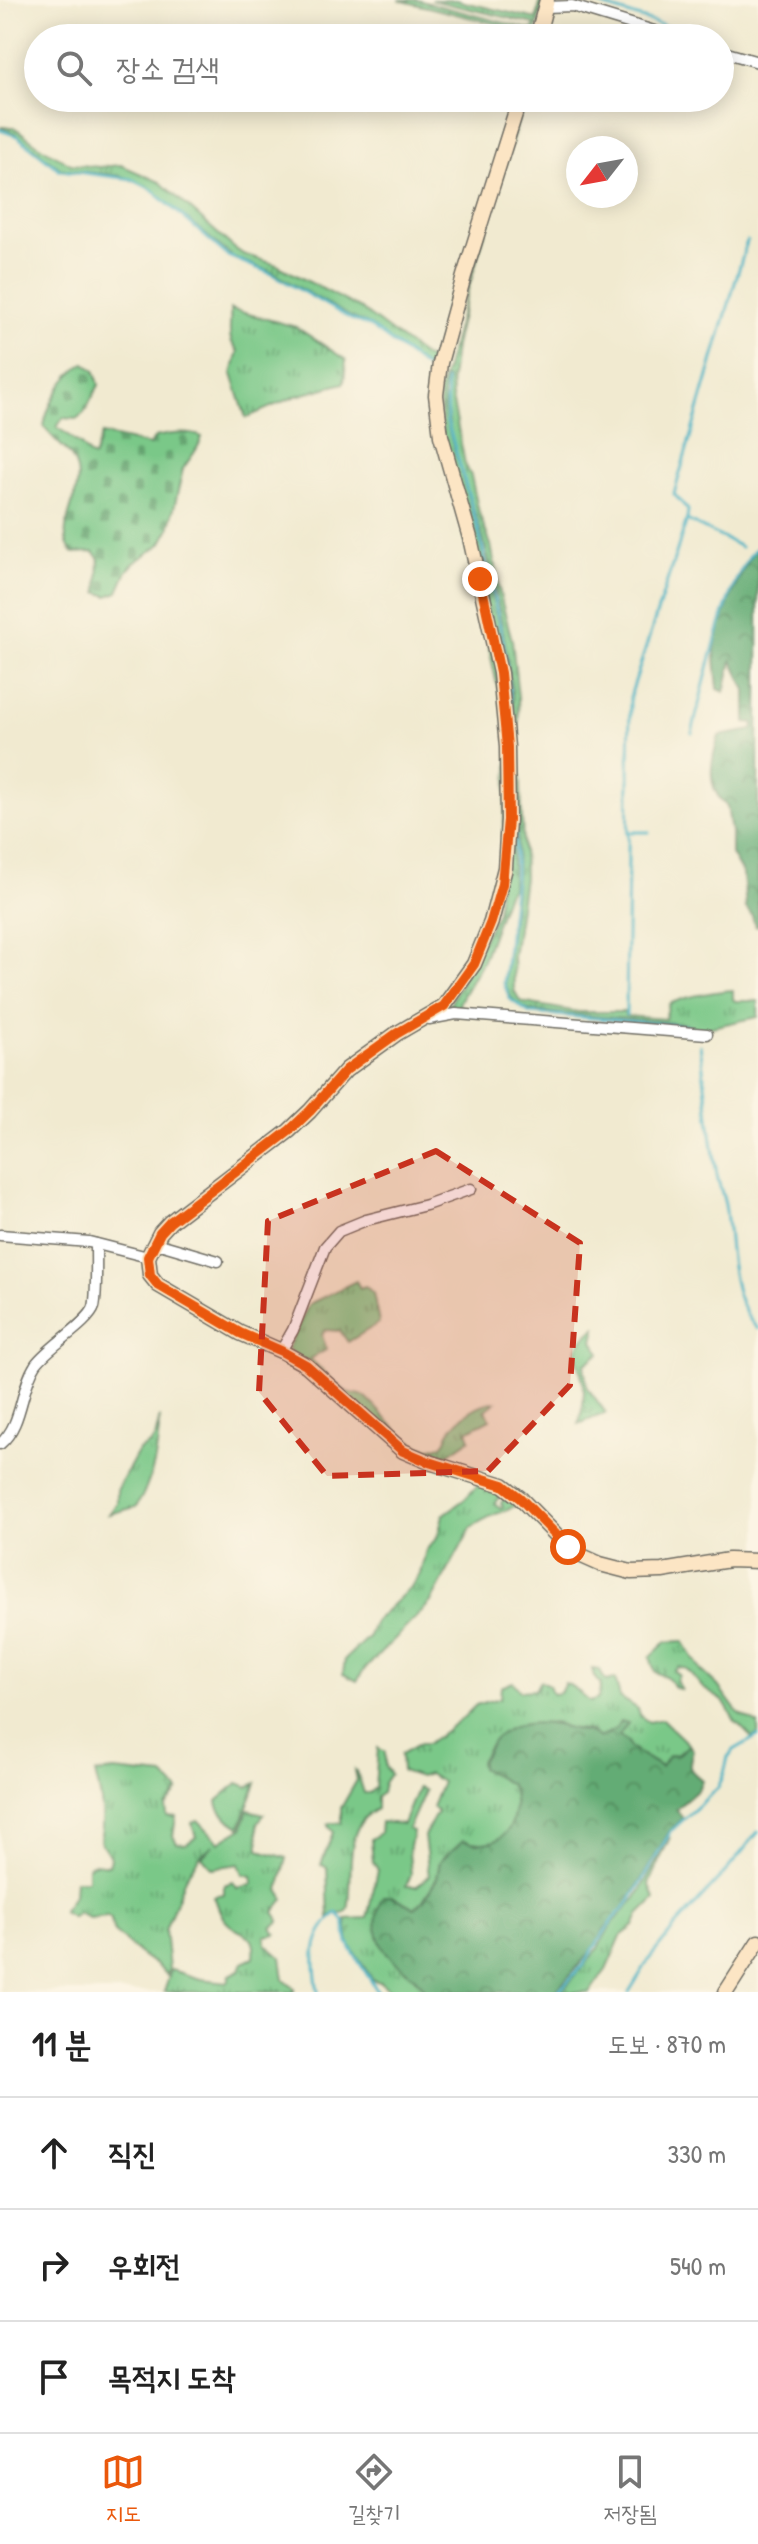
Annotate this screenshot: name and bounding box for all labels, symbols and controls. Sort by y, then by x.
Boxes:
search box [24,24,734,112]
icon: search [52,46,96,90]
text: 장소 검색 [116,48,219,88]
north arrow [566,136,638,208]
route end [462,561,498,597]
route start [550,1529,586,1565]
text: 11 분 [32,2021,92,2067]
text: 도보 · 870 m [608,2026,726,2061]
icon: ahead [32,2131,76,2175]
text: 직진 [108,2133,156,2173]
text: 330 m [667,2136,726,2171]
icon: right [32,2243,76,2287]
text: 우회전 [108,2245,180,2285]
text: 540 m [670,2248,726,2283]
icon: arrive [32,2355,76,2399]
text: 목적지 도착 [108,2357,236,2397]
tab: 지도 [101,2450,145,2528]
tab: 길찾기 [348,2450,401,2528]
tab: 저장됨 [604,2450,657,2528]

